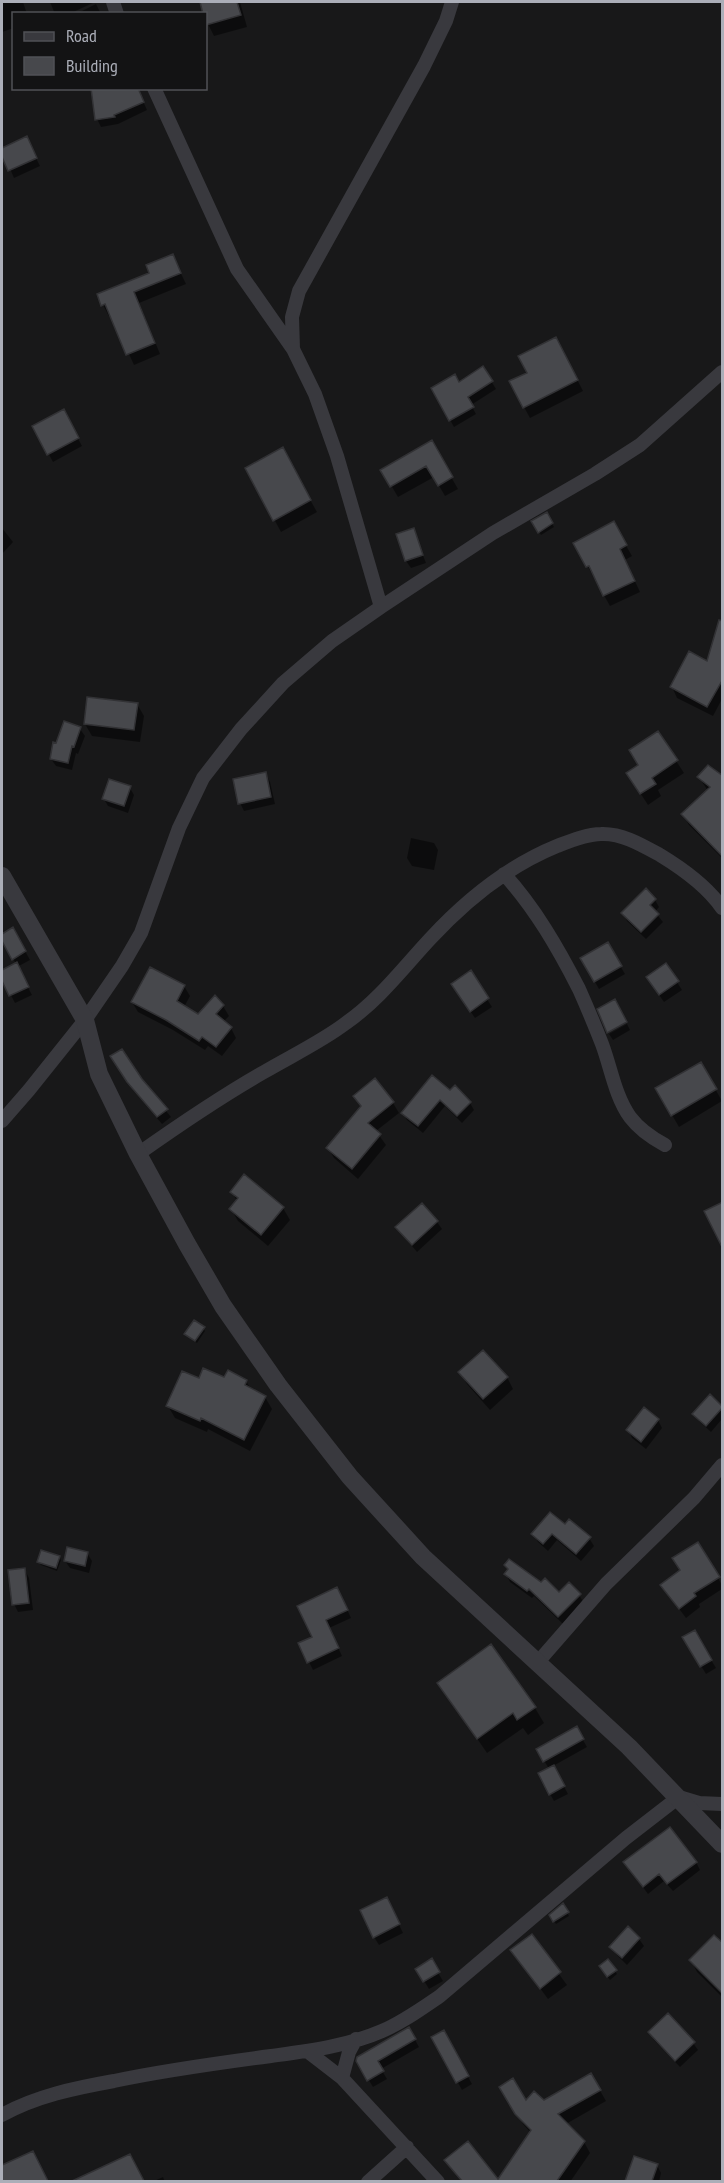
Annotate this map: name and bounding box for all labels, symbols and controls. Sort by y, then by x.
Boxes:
legend [12,12,207,90]
text: Road [66,24,97,47]
text: Building [66,54,118,77]

